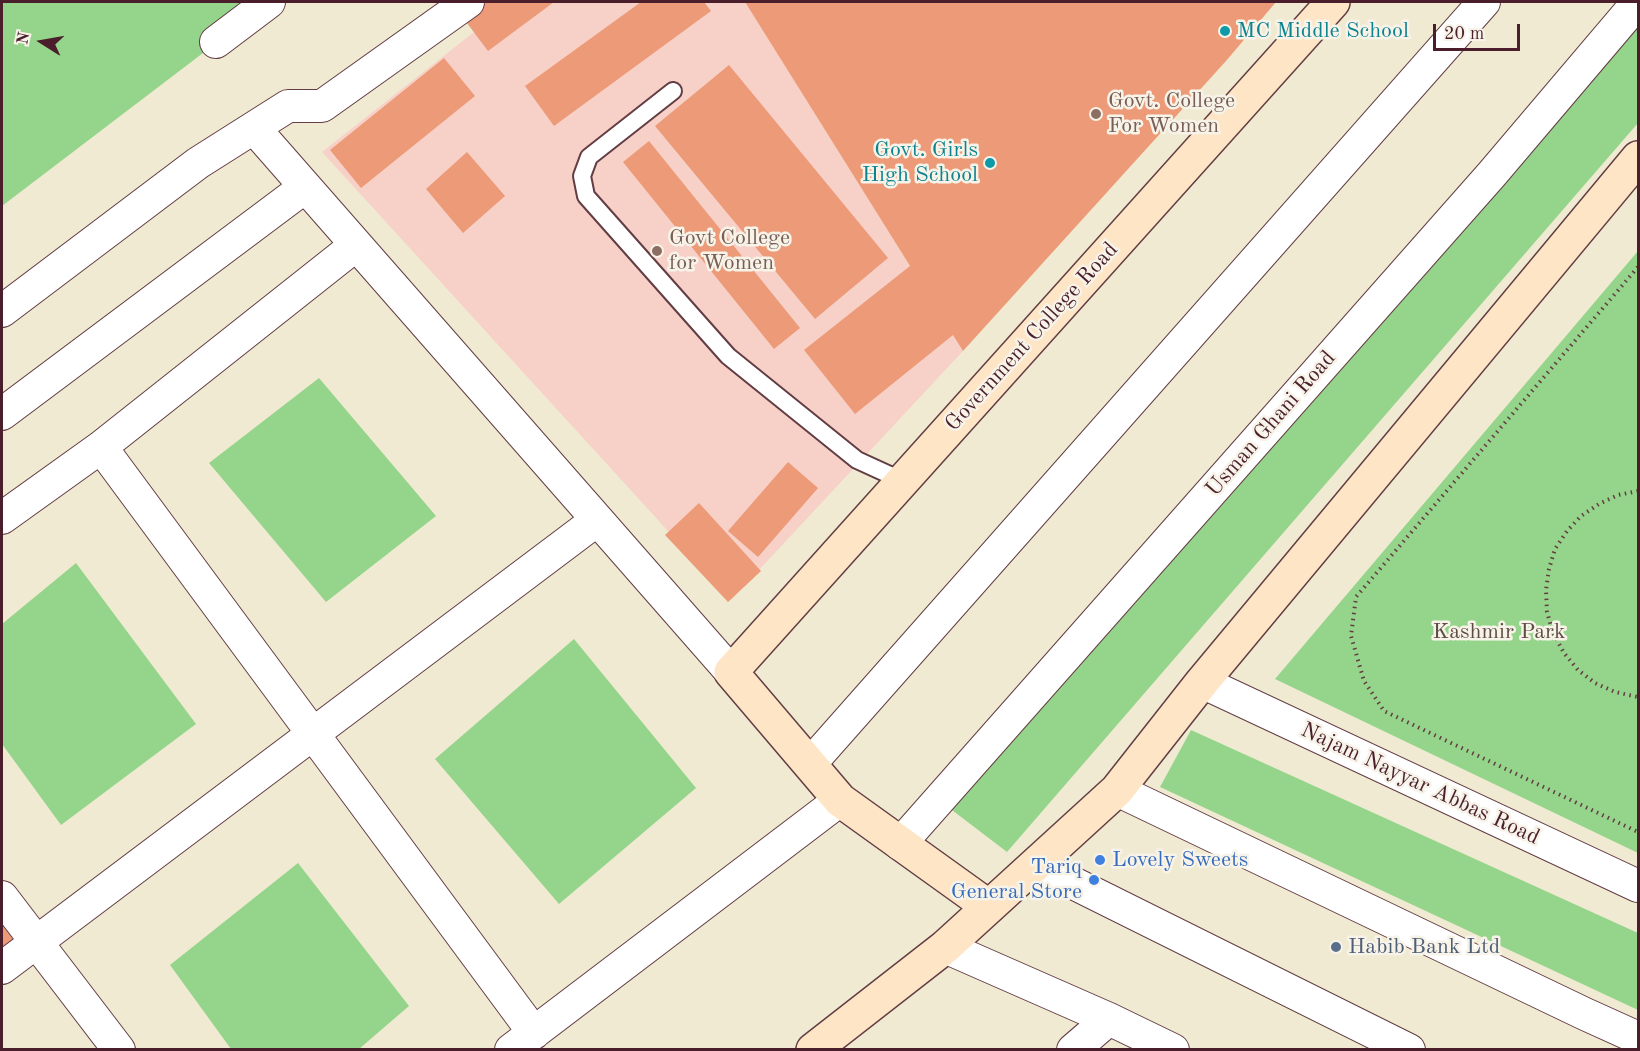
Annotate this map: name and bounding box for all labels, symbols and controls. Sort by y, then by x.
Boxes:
north arrow [12,12,72,72]
scale bar [1436,12,1523,50]
place label: MC Middle School [1237,18,1409,44]
marker: MC Middle School [1218,24,1232,38]
text: 20 m [1444,25,1484,43]
text: N [15,31,33,46]
place label: Govt. College For Women [1108,88,1235,140]
marker: Govt. College For Women [1089,107,1103,121]
place label: Govt. Girls High School [862,137,978,188]
marker: Govt. Girls High School [983,156,997,170]
place label: Govt College for Women [669,225,790,276]
street label: Government College Road [940,237,1124,437]
marker: Govt College for Women [650,244,664,258]
street label: Usman Ghani Road [1200,346,1342,502]
park label: Kashmir Park [1433,619,1565,645]
street label: Najam Nayyar Abbas Road [1296,717,1544,851]
place label: Lovely Sweets [1112,847,1248,873]
marker: Lovely Sweets [1093,853,1107,867]
place label: Tariq General Store [951,854,1082,906]
marker: Tariq General Store [1087,873,1101,887]
place label: Habib Bank Ltd [1348,934,1500,960]
marker: Habib Bank Ltd [1329,940,1343,954]

